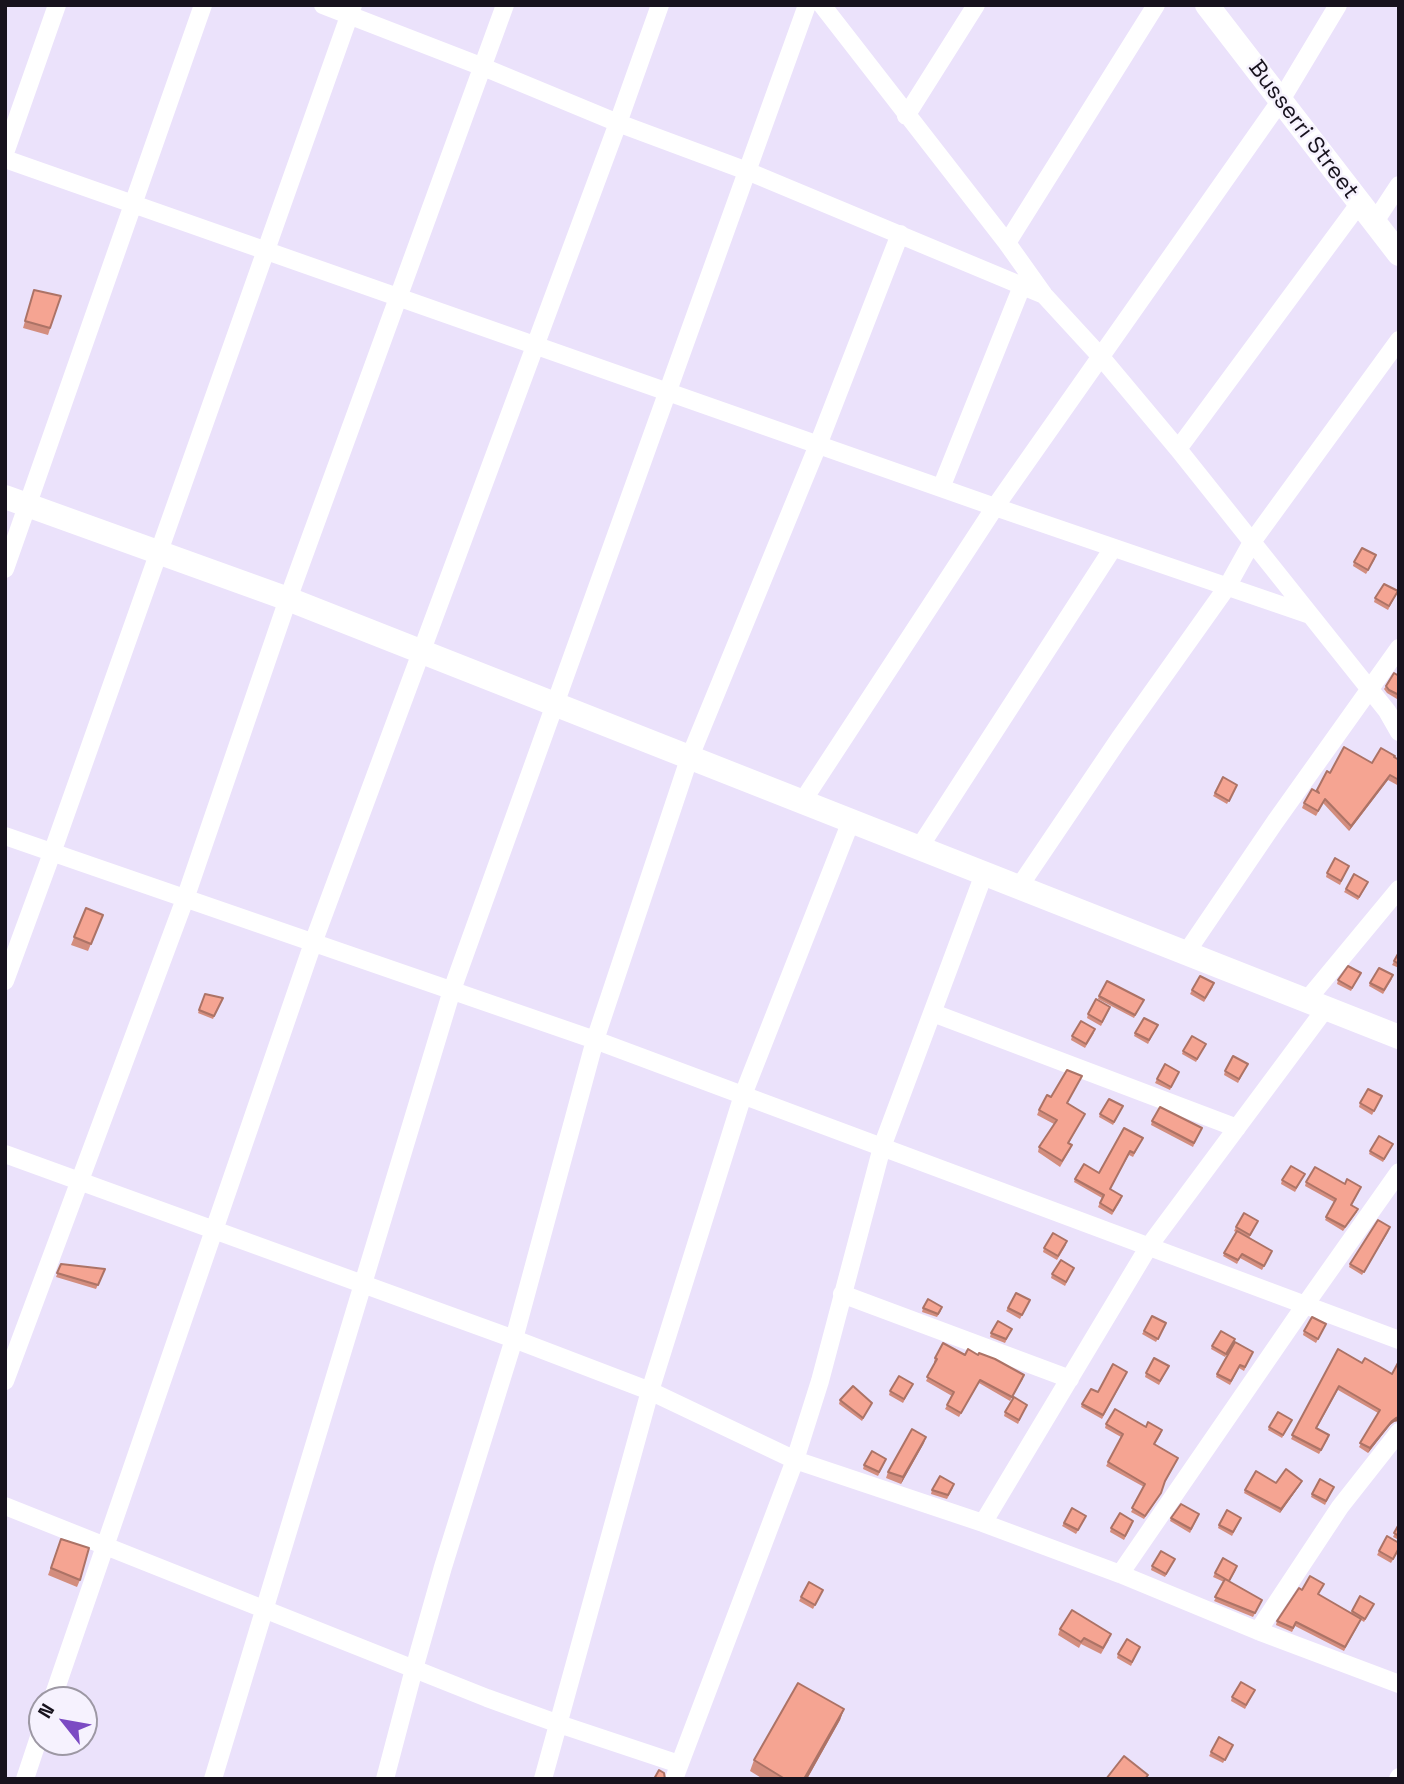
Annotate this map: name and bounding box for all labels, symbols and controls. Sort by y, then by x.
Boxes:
street label: Busserri Street [1242,55,1364,205]
north arrow [28,1686,98,1756]
text: N [32,1699,60,1723]

